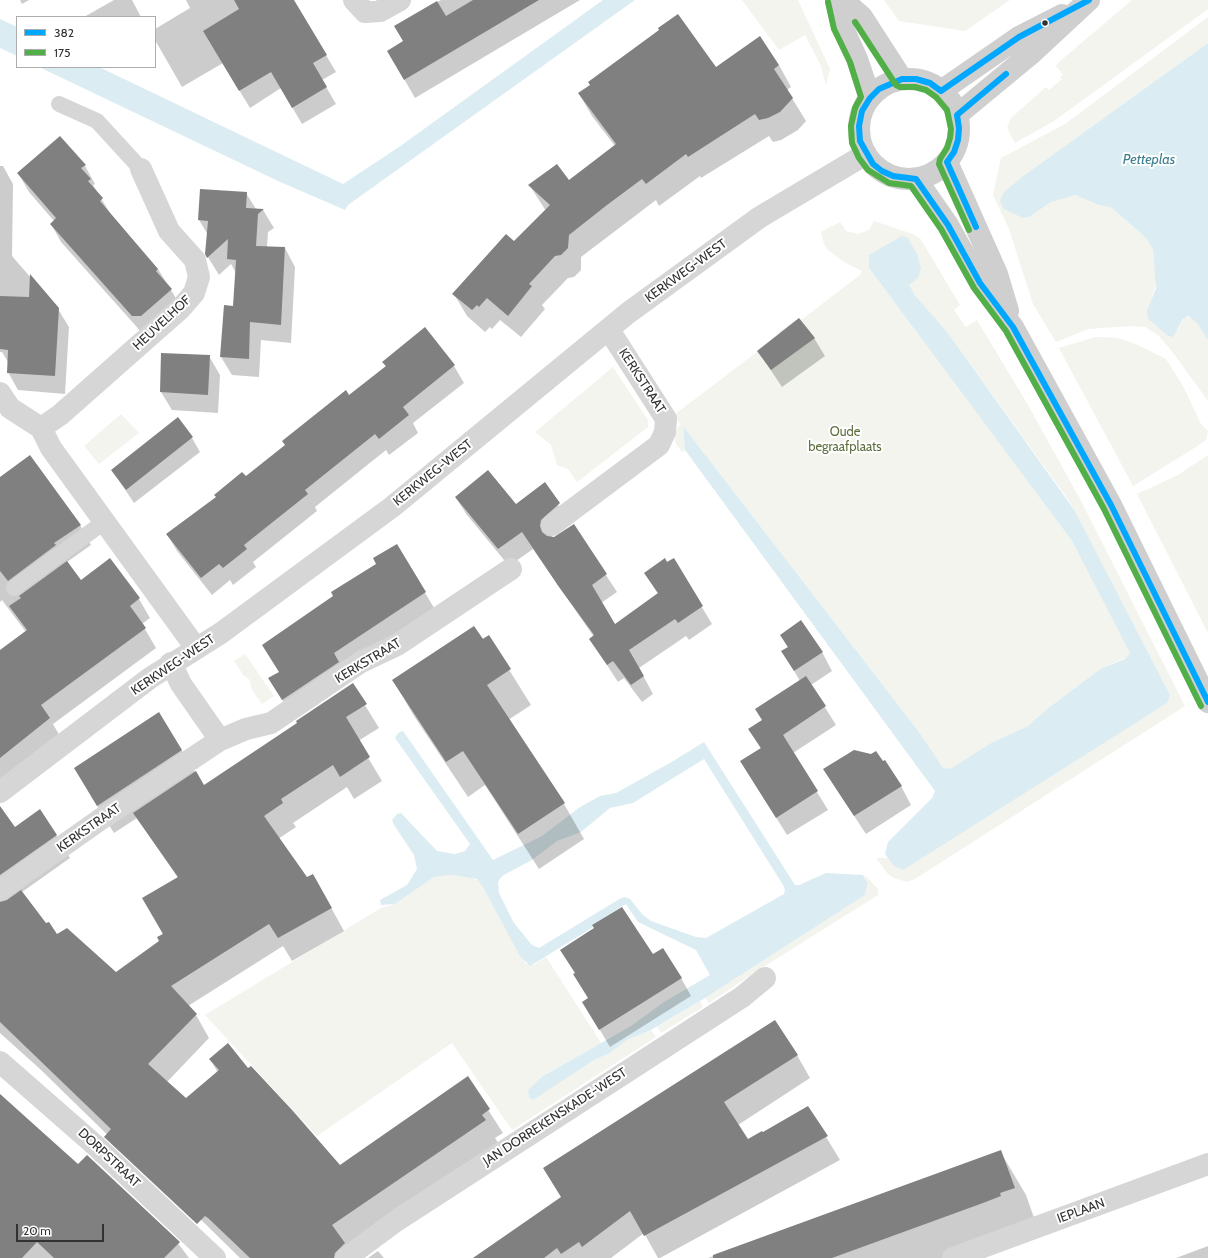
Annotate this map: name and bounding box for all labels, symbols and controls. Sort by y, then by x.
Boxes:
legend [16,16,156,68]
unlabelled marker [1040,18,1050,28]
text: 382 [54,25,74,40]
text: 175 [54,45,70,60]
water label: Petteplas [1123,152,1175,168]
street label: KERKWEG-WEST [642,236,730,306]
street label: HEUVELHOF [130,292,194,354]
street label: KERKSTRAAT [615,346,669,416]
park label: Oude begraafplaats [808,424,882,455]
street label: KERKWEG-WEST [390,436,476,510]
street label: KERKWEG-WEST [128,631,218,699]
street label: KERKSTRAAT [332,635,404,687]
street label: KERKSTRAAT [54,800,124,856]
street label: JAN DORREKENSKADE-WEST [480,1065,630,1169]
street label: DORPSTRAAT [75,1125,143,1191]
street label: IEPLAAN [1055,1195,1107,1227]
scale bar [18,1216,106,1242]
text: 20 m [23,1223,51,1238]

